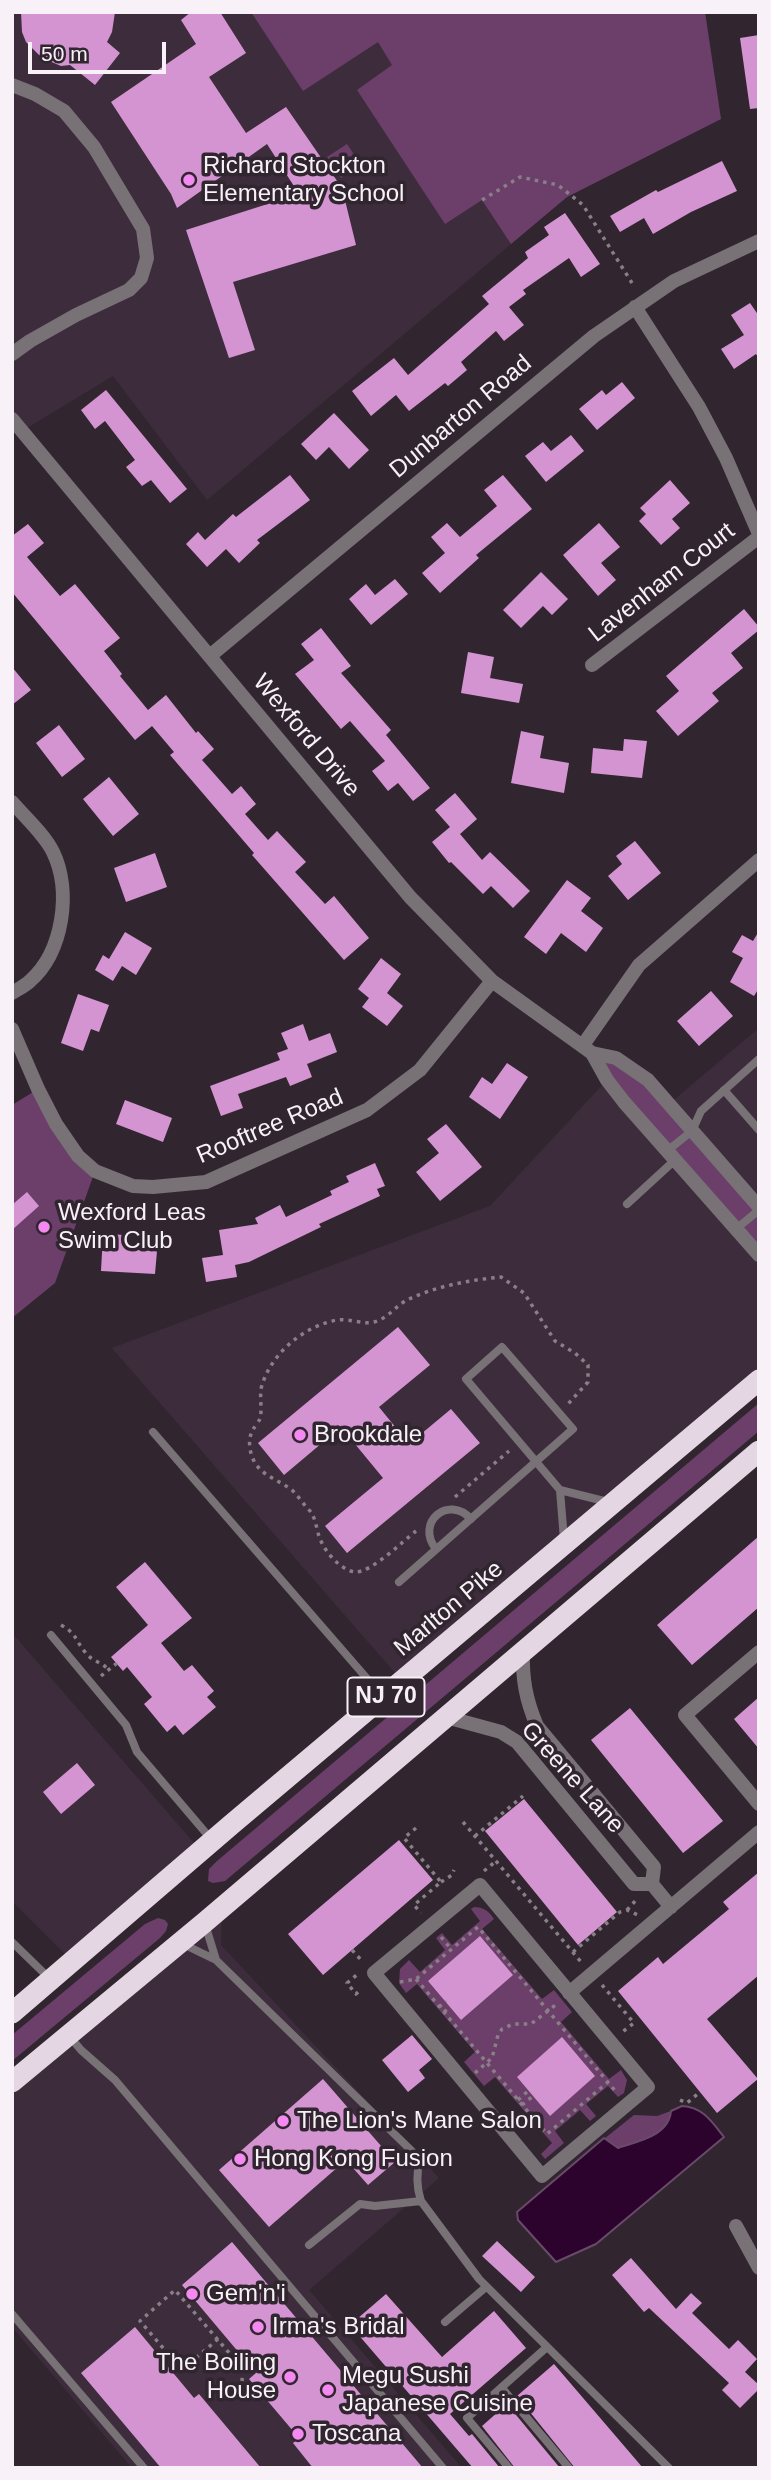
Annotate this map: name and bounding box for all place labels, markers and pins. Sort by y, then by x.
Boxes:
place label: Richard Stockton Elementary School [203,152,404,208]
marker: Richard Stockton Elementary School [181,172,197,188]
place label: Wexford Leas Swim Club [58,1199,206,1255]
marker: Wexford Leas Swim Club [36,1219,52,1235]
place label: Brookdale [314,1421,422,1449]
marker: Brookdale [292,1427,308,1443]
place label: The Lion's Mane Salon [297,2107,542,2135]
marker: The Lion's Mane Salon [275,2113,291,2129]
place label: Hong Kong Fusion [254,2145,453,2173]
marker: Hong Kong Fusion [232,2151,248,2167]
place label: Gem'n'i [206,2280,286,2308]
marker: Gem'n'i [184,2286,200,2302]
place label: Irma's Bridal [272,2313,405,2341]
marker: Irma's Bridal [250,2319,266,2335]
place label: The Boiling House [156,2349,276,2405]
place label: Megu Sushi Japanese Cuisine [342,2362,533,2418]
marker: The Boiling House [282,2369,298,2385]
marker: Megu Sushi Japanese Cuisine [320,2382,336,2398]
place label: Toscana [312,2420,401,2448]
marker: Toscana [290,2426,306,2442]

